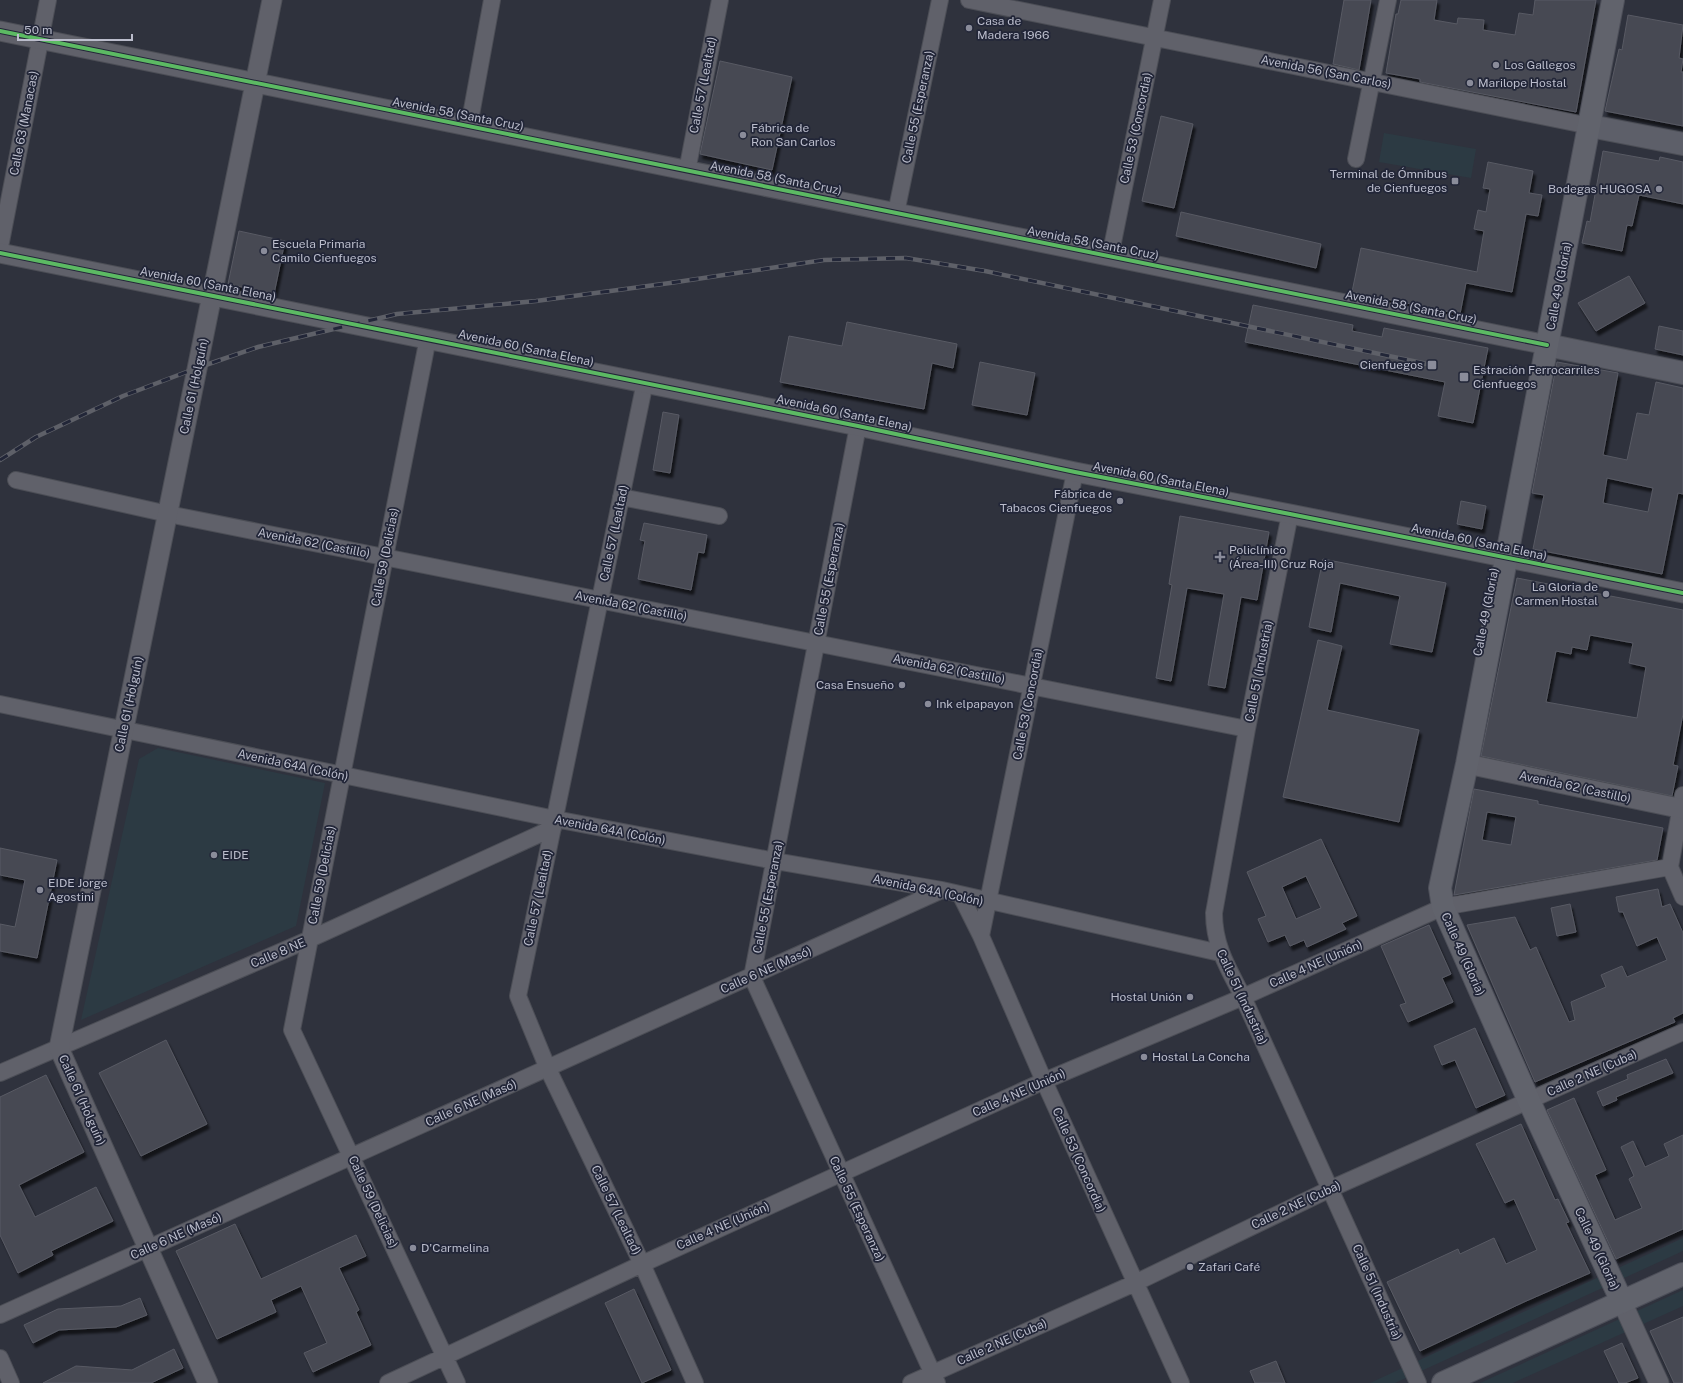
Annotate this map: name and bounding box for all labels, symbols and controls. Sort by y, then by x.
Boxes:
place label: Casa de Madera 1966 [977,14,1049,42]
scale bar [18,16,132,42]
text: 50 m [24,23,52,37]
marker: Casa de Madera 1966 [964,23,974,33]
street label: Calle 57 (Lealtad) [687,36,719,134]
street label: Calle 55 (Esperanza) [899,49,937,165]
street label: Avenida 56 (San Carlos) [1260,52,1392,92]
place label: Los Gallegos [1504,58,1575,72]
marker: Los Gallegos [1491,60,1501,70]
street label: Calle 63 (Manacas) [7,70,41,176]
street label: Calle 53 (Concordia) [1117,71,1155,185]
place label: Marilope Hostal [1478,76,1567,90]
marker: Marilope Hostal [1465,78,1475,88]
street label: Avenida 58 (Santa Cruz) [391,94,525,134]
place label: Fábrica de Ron San Carlos [751,121,836,149]
marker: Fábrica de Ron San Carlos [738,130,748,140]
street label: Avenida 58 (Santa Cruz) [709,158,843,198]
place label: Terminal de Ómnibus de Cienfuegos [1330,167,1447,195]
marker: Terminal de Ómnibus de Cienfuegos [1450,176,1460,186]
place label: Bodegas HUGOSA [1548,182,1651,196]
marker: Bodegas HUGOSA [1654,184,1664,194]
street label: Avenida 58 (Santa Cruz) [1026,223,1160,263]
place label: Escuela Primaria Camilo Cienfuegos [272,237,377,265]
street label: Calle 49 (Gloria) [1544,241,1574,331]
marker: Escuela Primaria Camilo Cienfuegos [259,246,269,256]
street label: Avenida 60 (Santa Elena) [139,264,277,304]
street label: Avenida 58 (Santa Cruz) [1344,287,1478,327]
street label: Avenida 60 (Santa Elena) [457,327,595,369]
street label: Calle 61 (Holguín) [177,337,211,435]
place label: Cienfuegos [1360,358,1423,372]
marker: Cienfuegos [1426,359,1438,371]
place label: Estración Ferrocarriles Cienfuegos [1473,363,1600,391]
marker: Estración Ferrocarriles Cienfuegos [1458,371,1470,383]
street label: Avenida 60 (Santa Elena) [775,392,913,434]
street label: Avenida 60 (Santa Elena) [1092,459,1230,499]
street label: Calle 57 (Lealtad) [597,484,631,582]
place label: Fábrica de Tabacos Cienfuegos [1000,487,1112,515]
marker: Fábrica de Tabacos Cienfuegos [1115,496,1125,506]
street label: Calle 59 (Delicias) [369,506,401,608]
street label: Calle 55 (Esperanza) [811,521,847,637]
street label: Avenida 60 (Santa Elena) [1410,521,1548,563]
street label: Avenida 62 (Castillo) [257,525,371,561]
place label: Policlínico (Área-III) Cruz Roja [1229,543,1334,571]
marker: Policlínico (Área-III) Cruz Roja [1214,551,1226,563]
street label: Calle 49 (Gloria) [1471,567,1501,657]
place label: La Gloria de Carmen Hostal [1515,580,1598,608]
street label: Avenida 62 (Castillo) [574,588,688,624]
marker: La Gloria de Carmen Hostal [1601,589,1611,599]
street label: Calle 51 (Industria) [1242,619,1276,723]
street label: Calle 53 (Concordia) [1010,647,1046,761]
street label: Avenida 62 (Castillo) [892,651,1006,687]
street label: Calle 61 (Holguín) [112,655,146,753]
place label: Casa Ensueño [816,678,894,692]
marker: Casa Ensueño [897,680,907,690]
place label: Ink elpapayon [936,697,1013,711]
marker: Ink elpapayon [923,699,933,709]
street label: Avenida 64A (Colón) [236,746,350,784]
street label: Avenida 62 (Castillo) [1518,768,1632,806]
street label: Avenida 64A (Colón) [553,812,667,848]
street label: Calle 59 (Delicias) [306,824,338,926]
street label: Calle 55 (Esperanza) [750,839,786,955]
place label: EIDE [222,848,249,862]
street label: Calle 57 (Lealtad) [521,849,555,947]
marker: EIDE [209,850,219,860]
street label: Avenida 64A (Colón) [871,871,985,909]
place label: EIDE Jorge Agostini [48,876,108,904]
marker: EIDE Jorge Agostini [35,885,45,895]
street label: Calle 49 (Gloria) [1438,910,1488,998]
street label: Calle 8 NE [248,935,308,971]
street label: Calle 4 NE (Unión) [1267,937,1365,991]
street label: Calle 6 NE (Masó) [718,944,814,996]
street label: Calle 51 (Industria) [1214,947,1270,1047]
place label: Hostal Unión [1110,990,1182,1004]
marker: Hostal Unión [1185,992,1195,1002]
street label: Calle 2 NE (Cuba) [1545,1047,1639,1099]
place label: Hostal La Concha [1152,1050,1250,1064]
street label: Calle 61 (Holguín) [56,1052,108,1148]
marker: Hostal La Concha [1139,1052,1149,1062]
street label: Calle 4 NE (Unión) [970,1066,1068,1120]
street label: Calle 6 NE (Masó) [423,1077,519,1129]
street label: Calle 53 (Concordia) [1050,1105,1108,1215]
street label: Calle 59 (Delicias) [345,1154,401,1250]
street label: Calle 55 (Esperanza) [826,1154,888,1264]
street label: Calle 57 (Lealtad) [588,1163,644,1257]
street label: Calle 2 NE (Cuba) [1249,1178,1343,1232]
street label: Calle 4 NE (Unión) [674,1199,772,1253]
street label: Calle 49 (Gloria) [1572,1205,1622,1293]
street label: Calle 6 NE (Masó) [128,1210,224,1262]
place label: D'Carmelina [421,1241,489,1255]
street label: Calle 51 (Industria) [1350,1242,1404,1342]
marker: D'Carmelina [408,1243,418,1253]
place label: Zafari Café [1198,1260,1260,1274]
marker: Zafari Café [1185,1262,1195,1272]
street label: Calle 2 NE (Cuba) [955,1316,1049,1368]

